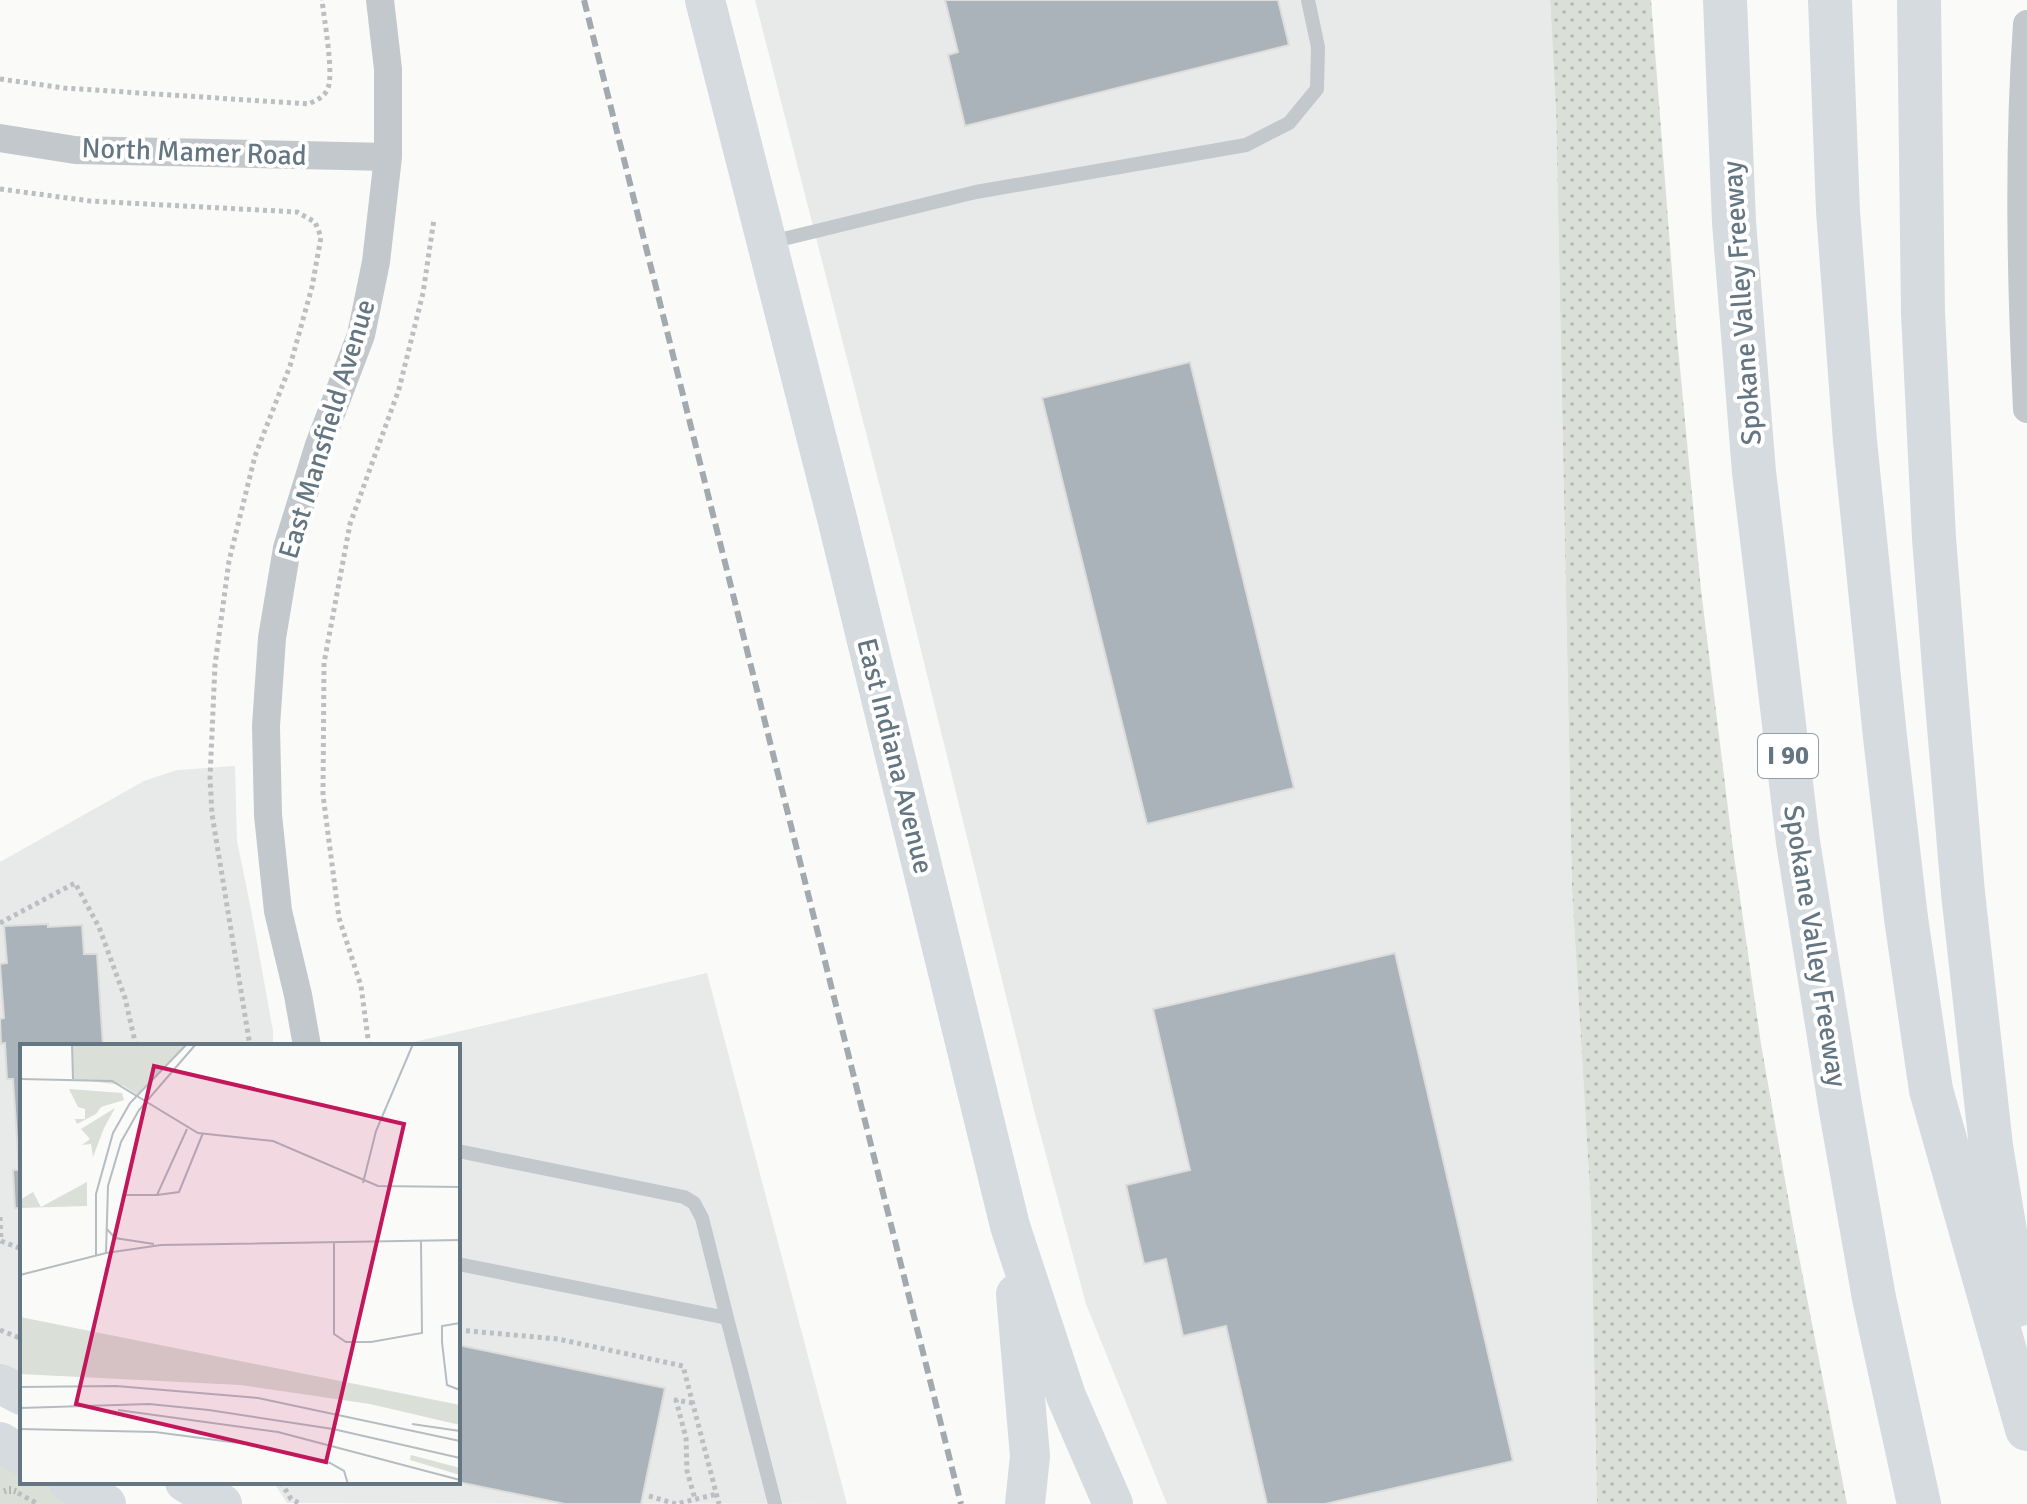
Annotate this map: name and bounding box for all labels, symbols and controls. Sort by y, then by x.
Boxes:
street label: North Mamer Road [81,131,307,173]
street label: Spokane Valley Freeway [1715,160,1769,446]
street label: East Mansfield Avenue [271,295,383,563]
street label: East Indiana Avenue [849,635,941,877]
road number: I 90 [1758,734,1818,778]
street label: Spokane Valley Freeway [1776,803,1854,1089]
inset map [20,1044,460,1484]

